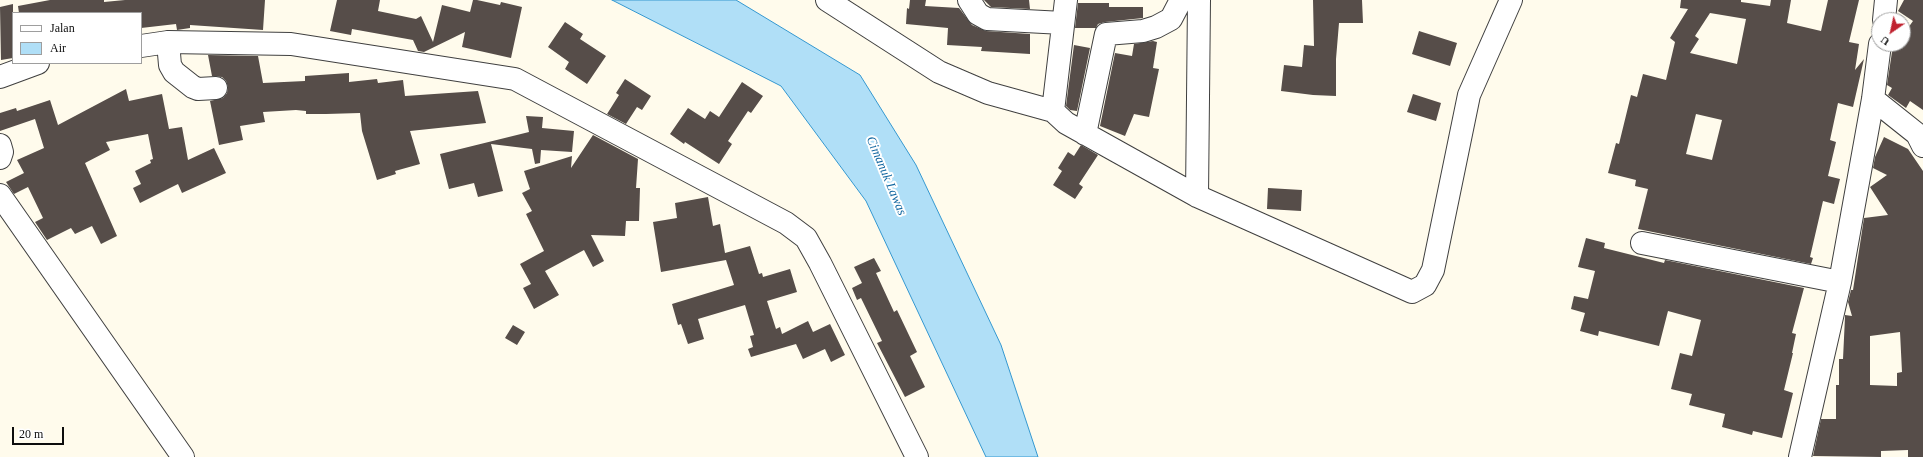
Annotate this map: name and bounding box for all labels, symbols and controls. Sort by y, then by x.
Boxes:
legend [12,12,142,64]
north arrow [1871,12,1911,52]
text: Jalan [50,21,75,35]
text: U [1878,34,1892,48]
text: Air [50,41,66,55]
water label: Cimanuk Lawas [862,134,910,218]
scale bar [14,419,66,445]
text: 20 m [19,427,43,441]

